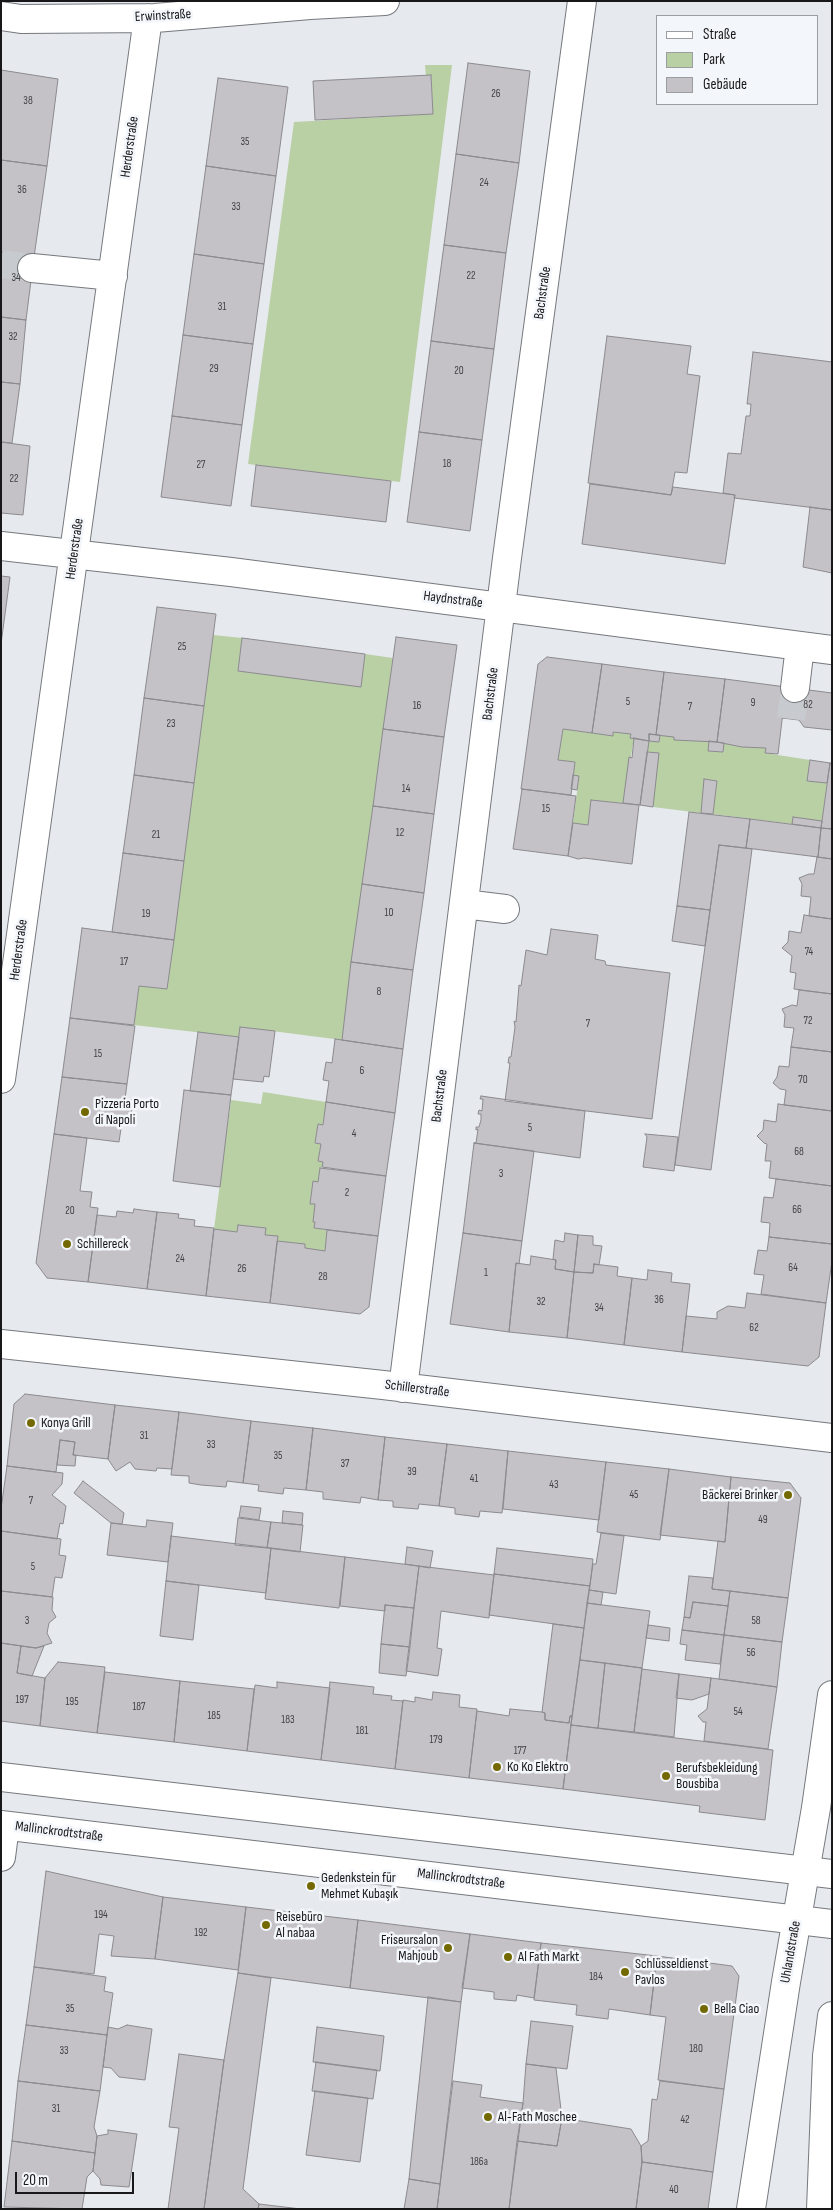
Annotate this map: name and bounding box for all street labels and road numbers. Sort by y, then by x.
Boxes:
street label: Erwinstraße [134,6,192,26]
street label: Herderstraße [117,115,143,179]
street label: Bachstraße [531,265,555,321]
street label: Herderstraße [62,517,88,581]
street label: Haydnstraße [422,588,484,612]
street label: Bachstraße [479,667,503,721]
street label: Herderstraße [6,918,32,982]
street label: Bachstraße [428,1069,452,1123]
street label: Schillerstraße [384,1377,450,1401]
street label: Mallinckrodtstraße [14,1818,104,1846]
street label: Mallinckrodtstraße [416,1865,506,1893]
street label: Uhlandstraße [777,1920,805,1984]

